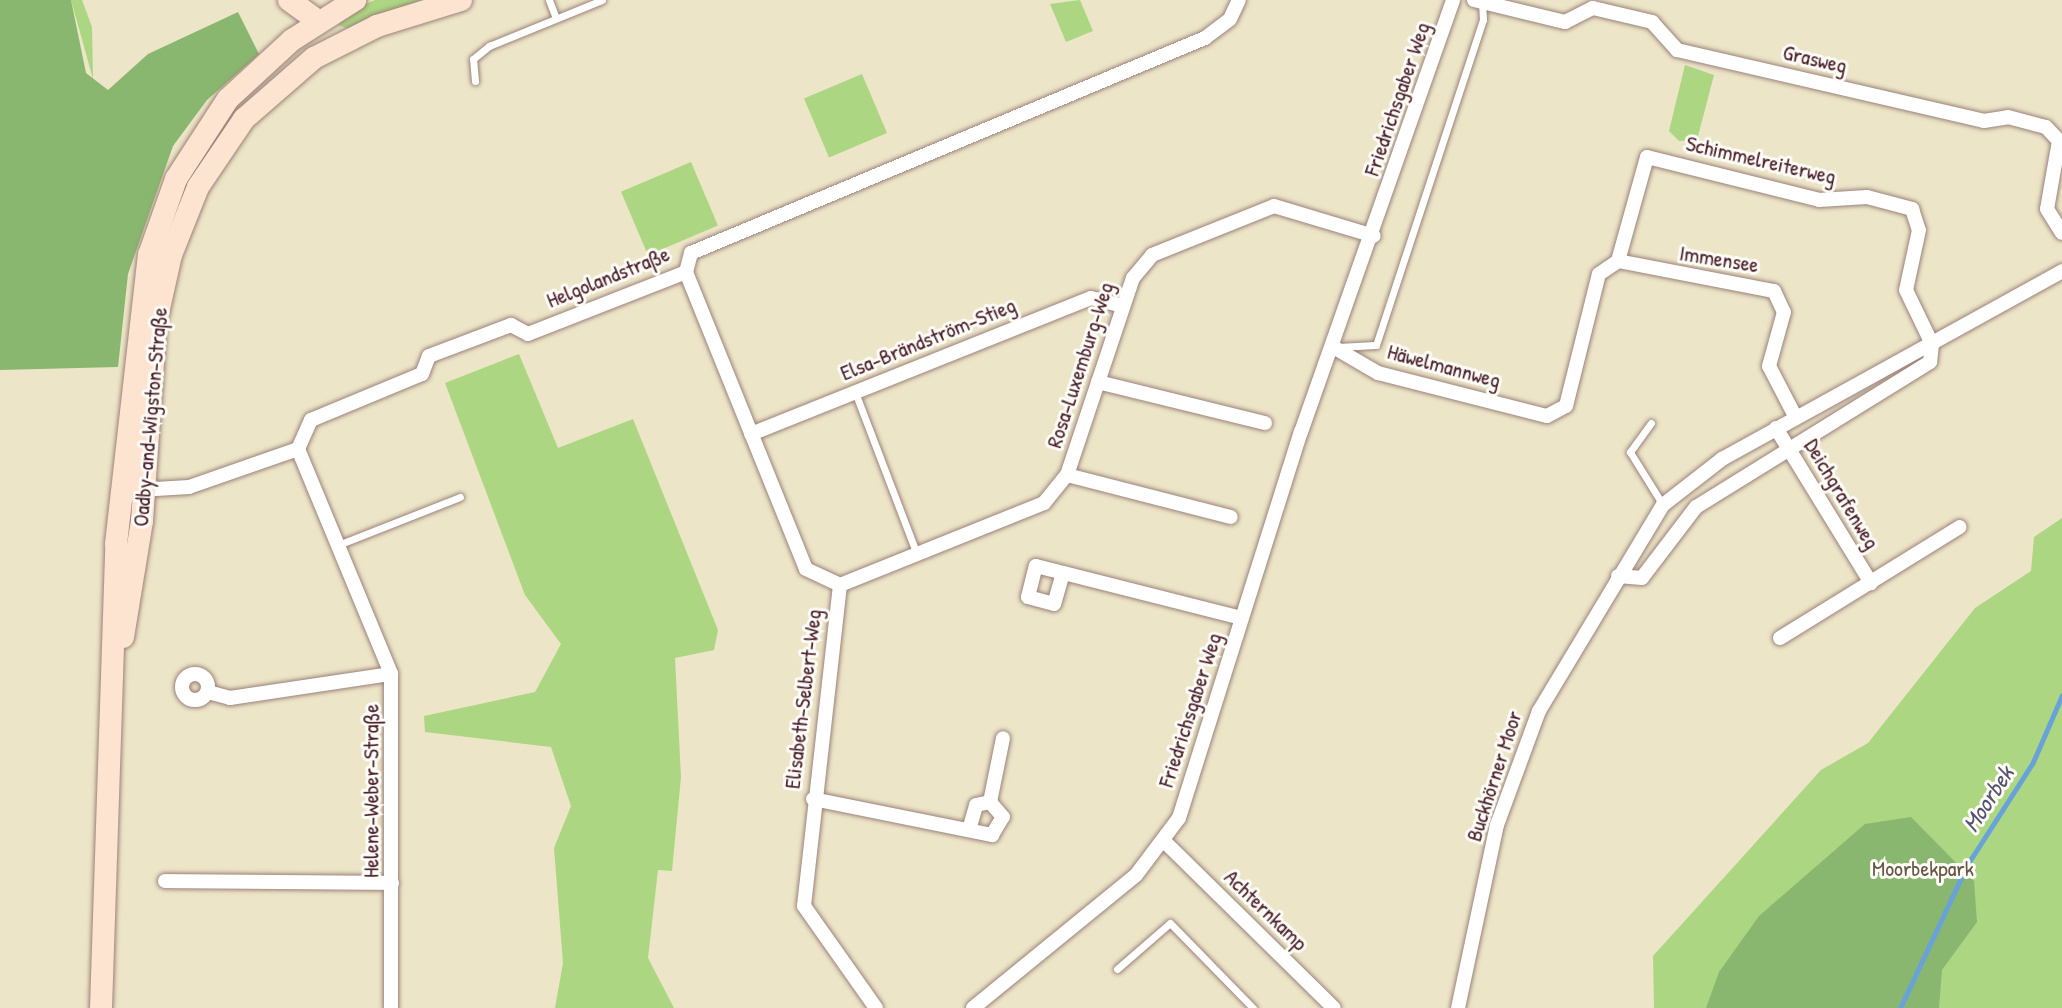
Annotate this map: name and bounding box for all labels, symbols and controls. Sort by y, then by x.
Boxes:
street label: Friedrichsgaber Weg [1358,19,1436,179]
street label: Grasweg [1780,39,1850,79]
street label: Schimmelreiterweg [1683,130,1839,190]
street label: Helgolandstraße [543,240,673,314]
street label: Immensee [1678,240,1760,278]
street label: Rosa-Luxemburg-Weg [1041,279,1119,451]
street label: Elsa-Brändström-Stieg [837,292,1019,386]
street label: Oadby-and-Wigston-Straße [127,306,173,528]
street label: Häwelmannweg [1385,338,1503,394]
street label: Deichgrafenweg [1799,434,1885,554]
street label: Elisabeth-Selbert-Weg [779,608,827,790]
street label: Friedrichsgaber Weg [1153,630,1227,790]
street label: Helene-Weber-Straße [358,704,384,878]
street label: Buckhörner Moor [1460,707,1528,845]
water label: Moorbek [1956,761,2020,837]
park label: Moorbekpark [1872,856,1974,882]
street label: Achternkamp [1219,864,1313,956]

